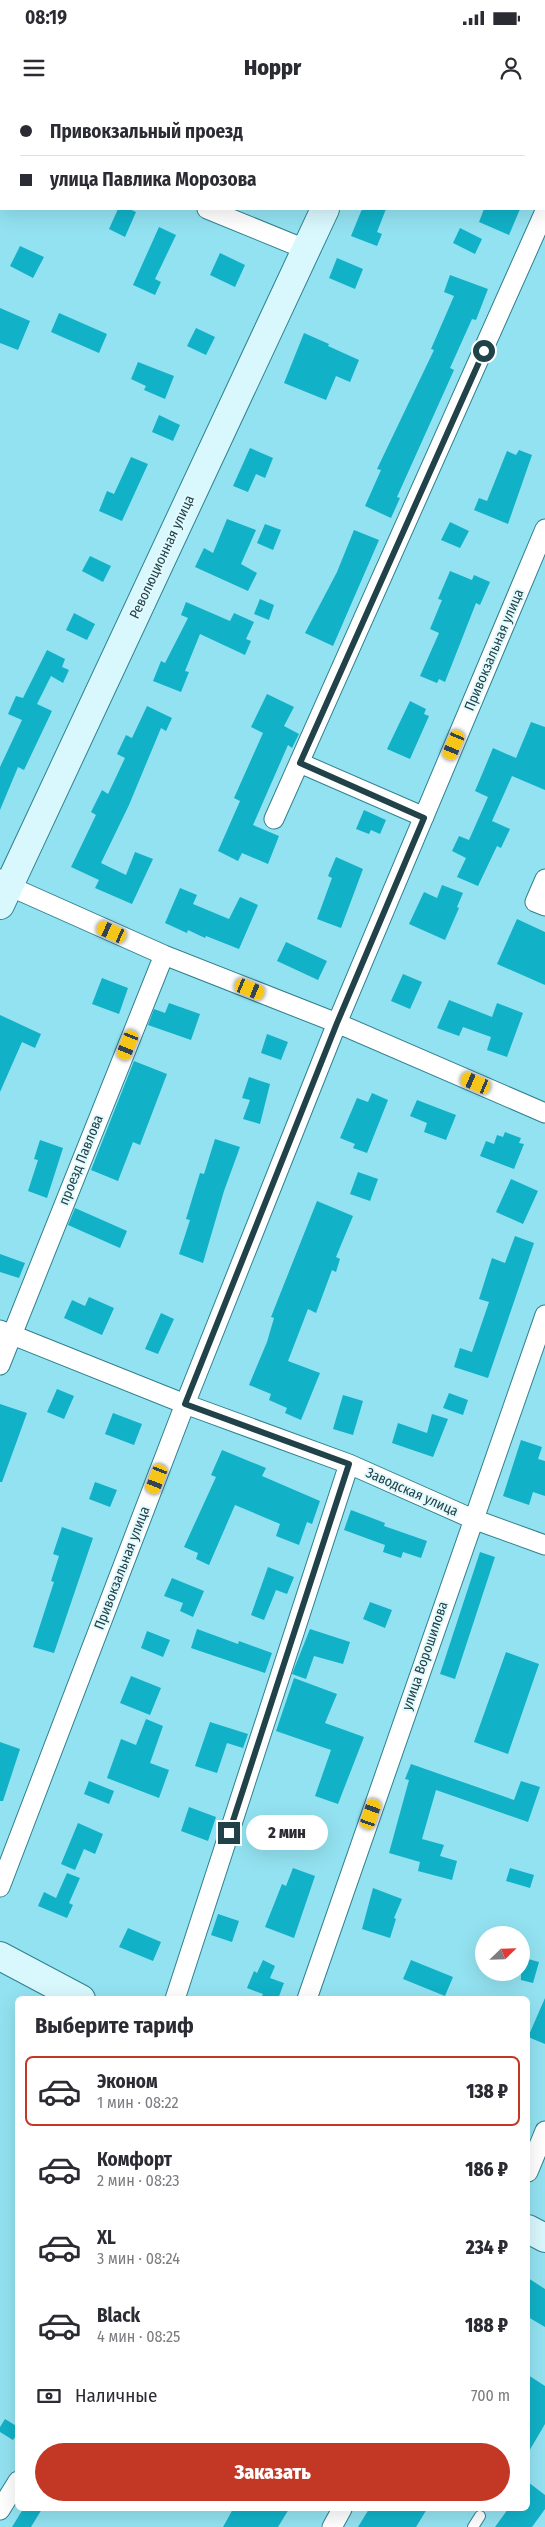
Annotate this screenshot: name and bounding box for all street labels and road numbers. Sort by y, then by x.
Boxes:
street label: Революционная улица [126,492,198,622]
street label: Привокзальная улица [461,586,527,713]
street label: проезд Павлова [55,1112,107,1208]
street label: Заводская улица [363,1464,461,1520]
street label: Привокзальная улица [91,1504,153,1632]
street label: улица Ворошилова [398,1599,452,1713]

